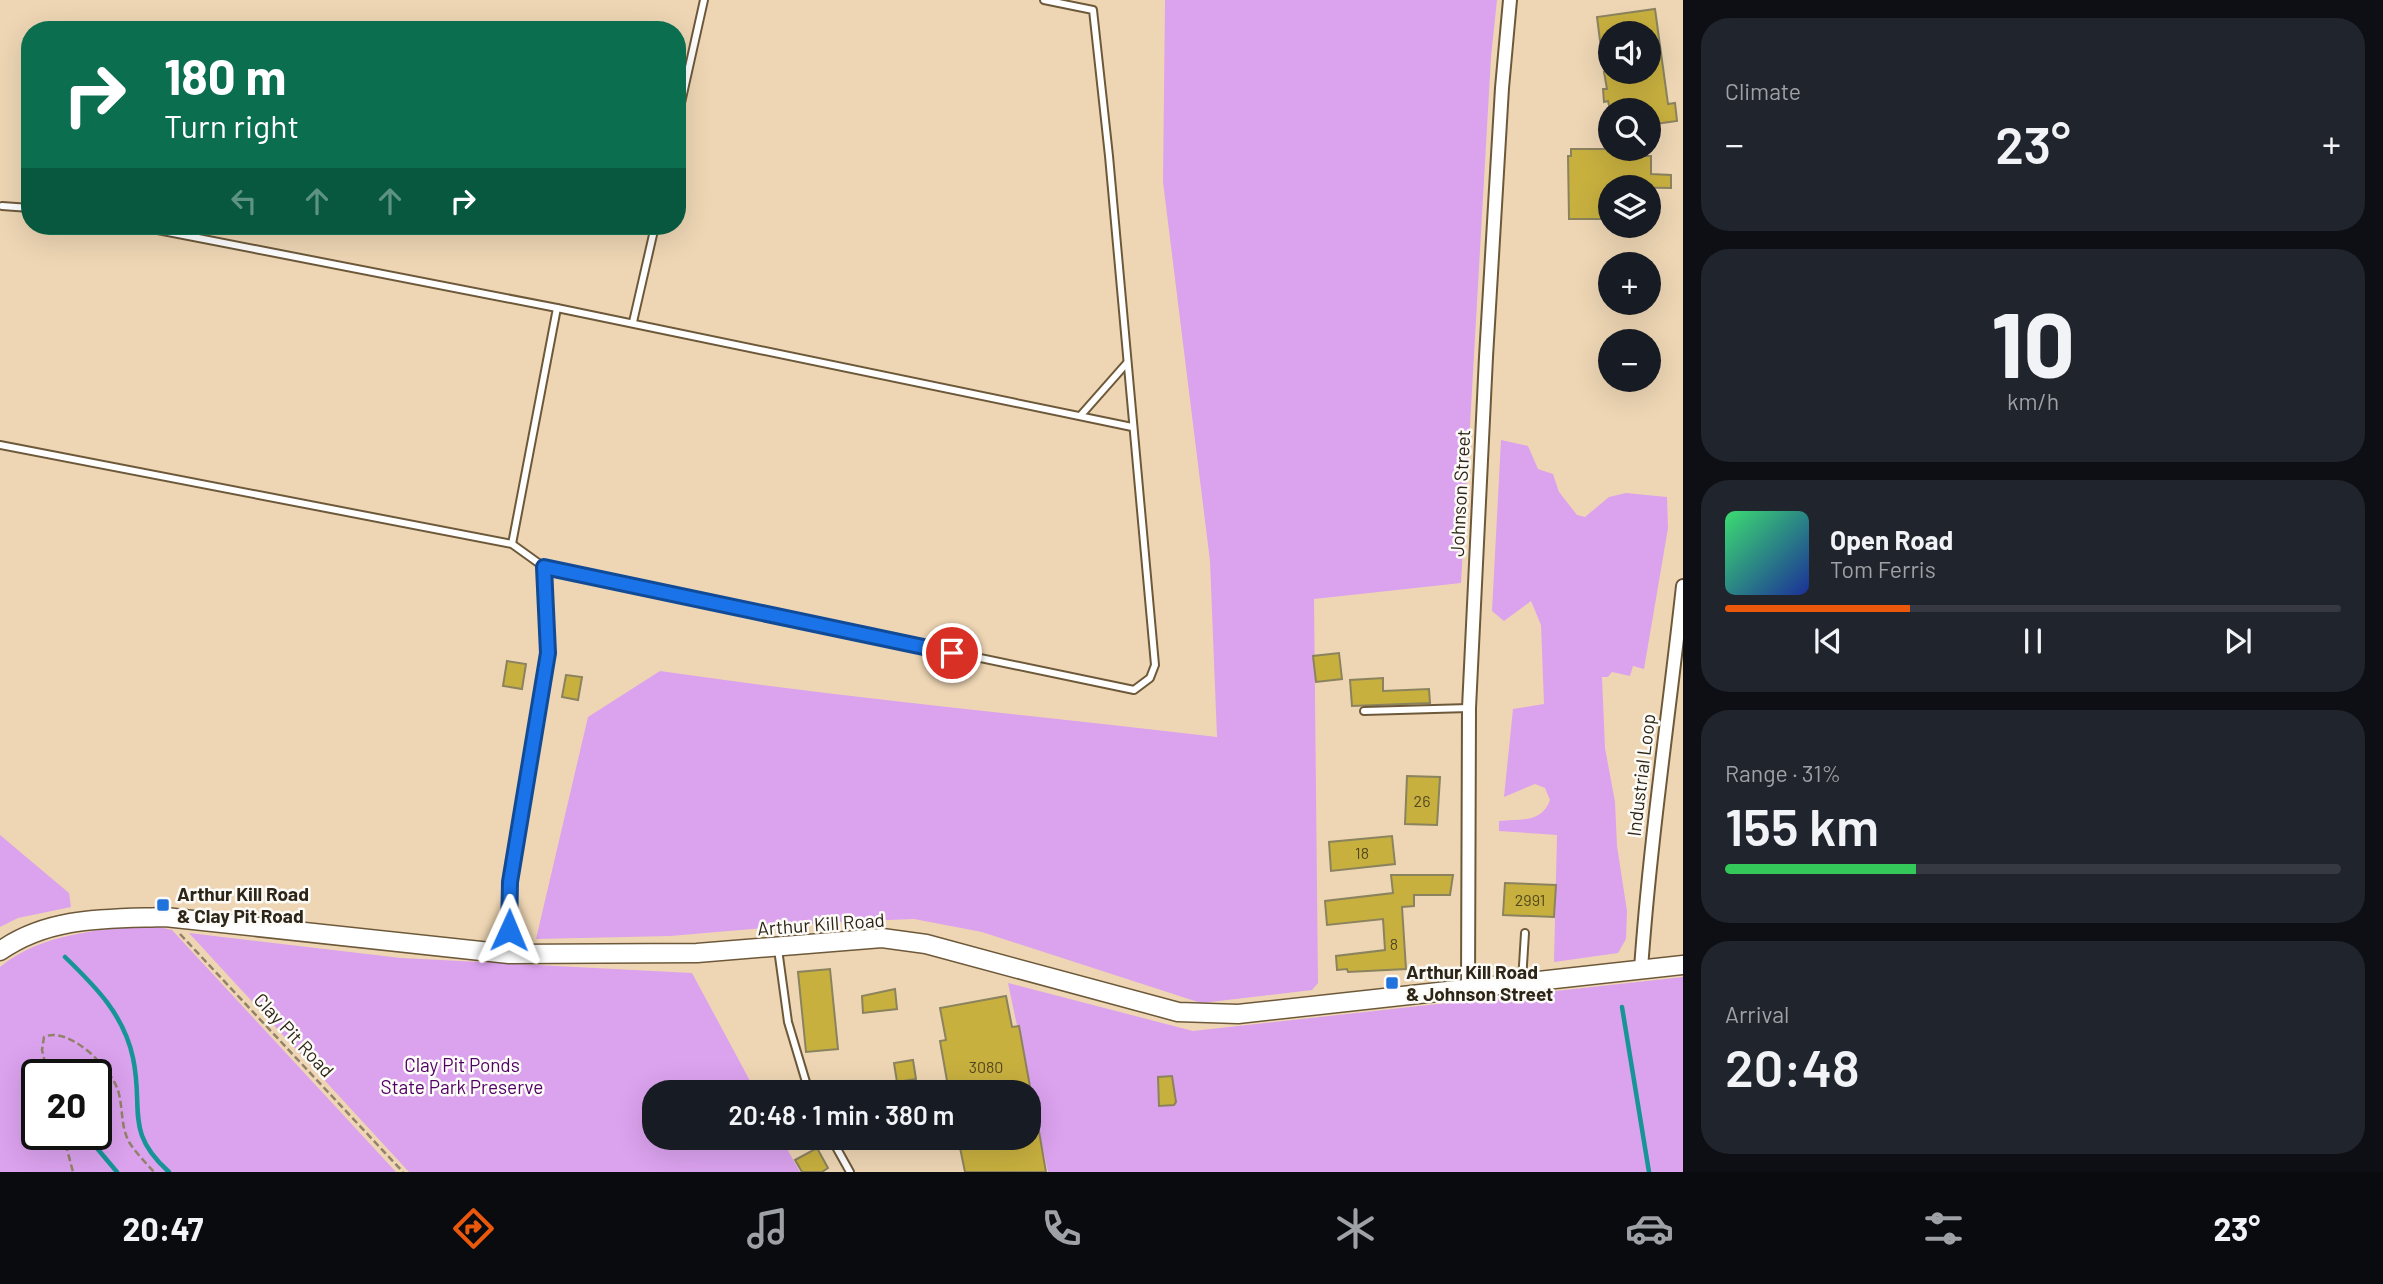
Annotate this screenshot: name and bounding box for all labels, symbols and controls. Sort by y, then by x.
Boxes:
map controls [1598,21,1661,392]
button: sound [1598,21,1661,84]
text: 180 m [164,46,287,105]
icon: right [49,49,140,140]
text: Climate [1725,77,1801,105]
button: search [1598,98,1661,161]
text: Turn right [164,106,299,144]
text: 23° [1995,112,2071,174]
text: − [1725,120,1744,166]
text: + [2322,120,2341,166]
button: layers [1598,175,1661,238]
icon: left [225,182,263,220]
icon: ahead [298,182,336,220]
icon: ahead [371,182,409,220]
icon: right [444,182,482,220]
button: + [1598,252,1661,315]
text: 10 [1991,287,2075,396]
button: − [1598,329,1661,392]
text: km/h [2007,387,2059,415]
street label: Johnson Street [1445,429,1474,557]
text: Open Road [1830,524,1953,555]
text: Tom Ferris [1830,555,1936,583]
icon: previous [1809,622,1847,660]
icon: pause [2014,622,2052,660]
icon: next [2219,622,2257,660]
pin [922,623,982,683]
icon: arrive [933,634,971,672]
street label: Industrial Loop [1622,712,1659,838]
text: Range · 31% [1725,759,1841,787]
house number: 26 [1414,791,1430,810]
text: 155 km [1725,794,1879,856]
house number: 18 [1355,843,1369,862]
place label: Arthur Kill Road & Clay Pit Road [177,882,309,927]
house number: 2991 [1515,890,1545,909]
position arrow [472,893,546,967]
marker: Arthur Kill Road & Clay Pit Road [155,897,171,913]
street label: Arthur Kill Road [756,908,886,939]
house number: 8 [1390,934,1398,953]
place label: Arthur Kill Road & Johnson Street [1406,960,1553,1005]
marker: Arthur Kill Road & Johnson Street [1384,975,1400,991]
street label: Clay Pit Road [250,988,339,1082]
text: Arrival [1725,1000,1789,1028]
text: 20:48 [1725,1035,1860,1097]
park label: Clay Pit Ponds State Park Preserve [381,1053,543,1098]
house number: 3080 [969,1057,1003,1076]
speed limit sign: 20 [21,1059,112,1150]
text: 20:48 · 1 min · 380 m [729,1099,954,1130]
icon: directions [449,1204,498,1253]
icon: music [743,1204,792,1253]
icon: phone [1037,1204,1086,1253]
icon: climate [1331,1204,1380,1253]
icon: car [1625,1204,1674,1253]
icon: filters [1919,1204,1968,1253]
text: 20:47 [123,1209,203,1247]
text: 23° [2214,1209,2260,1247]

